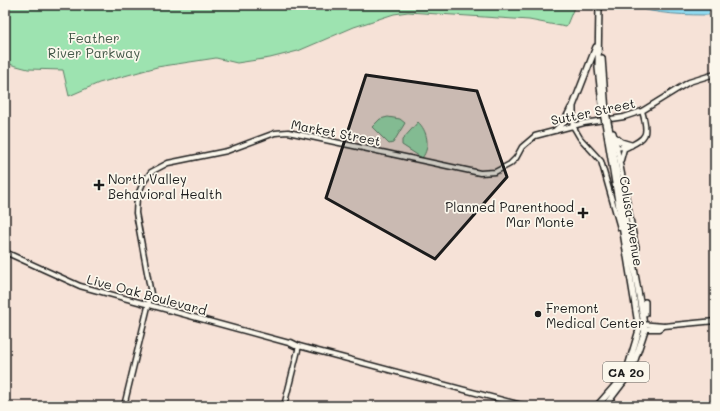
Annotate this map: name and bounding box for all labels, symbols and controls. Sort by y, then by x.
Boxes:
park label: Feather River Parkway [48,29,140,61]
street label: Sutter Street [549,94,637,128]
street label: Market Street [290,115,383,149]
place label: North Valley Behavioral Health [108,170,222,202]
street label: Colusa Avenue [616,175,648,267]
marker: North Valley Behavioral Health [93,179,105,191]
place label: Planned Parenthood Mar Monte [445,198,574,230]
marker: Planned Parenthood Mar Monte [577,207,589,219]
street label: Live Oak Boulevard [85,270,209,318]
place label: Fremont Medical Center [546,299,645,331]
marker: Fremont Medical Center [533,309,543,319]
road number: CA 20 [603,362,649,382]

